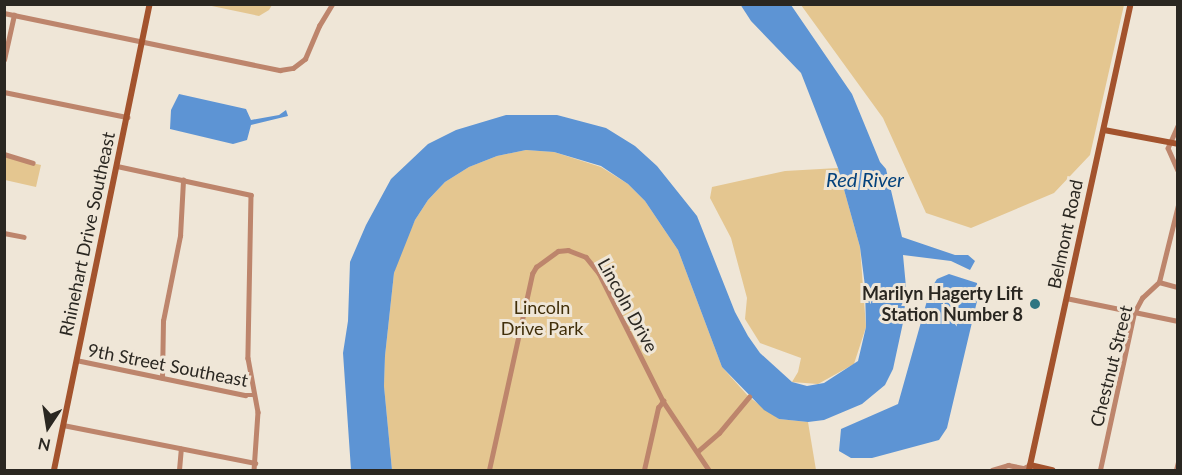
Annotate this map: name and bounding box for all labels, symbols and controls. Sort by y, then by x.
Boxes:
street label: Rhinehart Drive Southeast [55,130,119,338]
water label: Red River [826,167,904,191]
street label: Belmont Road [1043,177,1087,291]
street label: Lincoln Drive [593,254,663,356]
place label: Marilyn Hagerty Lift Station Number 8 [862,283,1023,326]
park label: Lincoln Drive Park [501,297,583,340]
marker: Marilyn Hagerty Lift Station Number 8 [1028,297,1042,311]
street label: Chestnut Street [1085,303,1137,429]
street label: 9th Street Southeast [86,339,250,391]
north arrow [18,397,78,457]
text: N [36,435,52,456]

